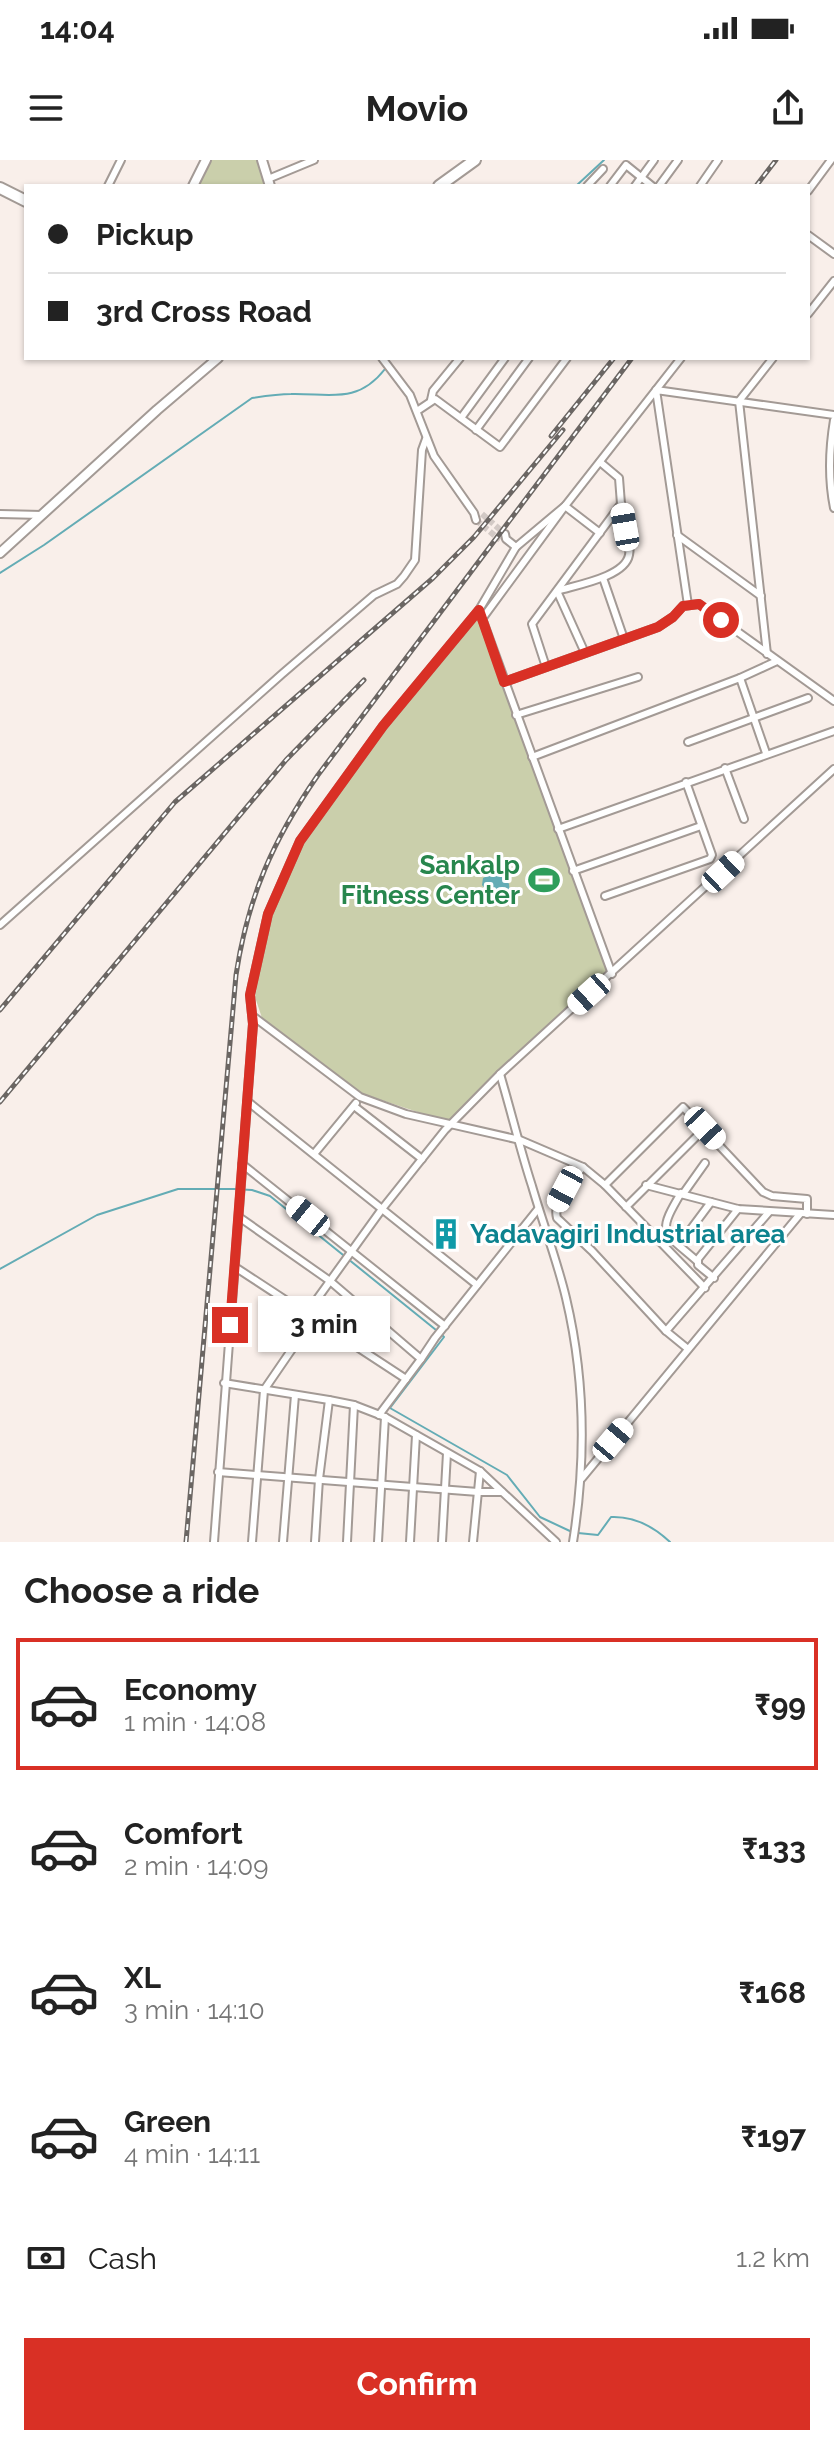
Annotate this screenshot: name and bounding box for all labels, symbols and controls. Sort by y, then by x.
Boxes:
text: 14:04 [40,11,115,46]
icon: menu [24,86,68,130]
icon: share [766,86,810,130]
text: Movio [366,87,468,129]
text: Pickup [96,217,194,252]
text: 3rd Cross Road [96,294,312,329]
car [609,501,641,553]
route start [703,602,739,638]
car [697,847,749,897]
place label: Sankalp Fitness Center [341,850,520,910]
sports icon: Sankalp Fitness Center [527,863,561,897]
car [563,969,615,1019]
car [680,1102,730,1154]
car [543,1162,587,1216]
car [282,1192,334,1240]
building icon: Yadavagiri Industrial area [429,1217,463,1251]
place label: Yadavagiri Industrial area [470,1219,785,1249]
callout: 3 min [258,1297,390,1353]
route end [212,1307,248,1343]
text: 3 min [290,1309,358,1339]
car [588,1414,638,1466]
text: Choose a ride [24,1569,259,1611]
icon: car [28,1668,100,1740]
text: Economy [124,1672,257,1707]
text: ₹99 [755,1687,806,1722]
text: 1 min · 14:08 [124,1707,266,1737]
icon: car [28,1812,100,1884]
text: Comfort [124,1816,243,1851]
text: ₹133 [742,1831,806,1866]
text: 2 min · 14:09 [124,1851,268,1881]
icon: car [28,1956,100,2028]
text: XL [124,1960,161,1995]
text: ₹168 [739,1975,806,2010]
text: 3 min · 14:10 [124,1995,265,2025]
icon: car [28,2100,100,2172]
text: Green [124,2104,211,2139]
text: ₹197 [741,2119,806,2154]
text: 4 min · 14:11 [124,2139,260,2169]
icon: cash [24,2236,68,2280]
text: Cash [88,2241,157,2276]
text: 1.2 km [736,2243,810,2273]
button: Confirm [24,2338,810,2430]

